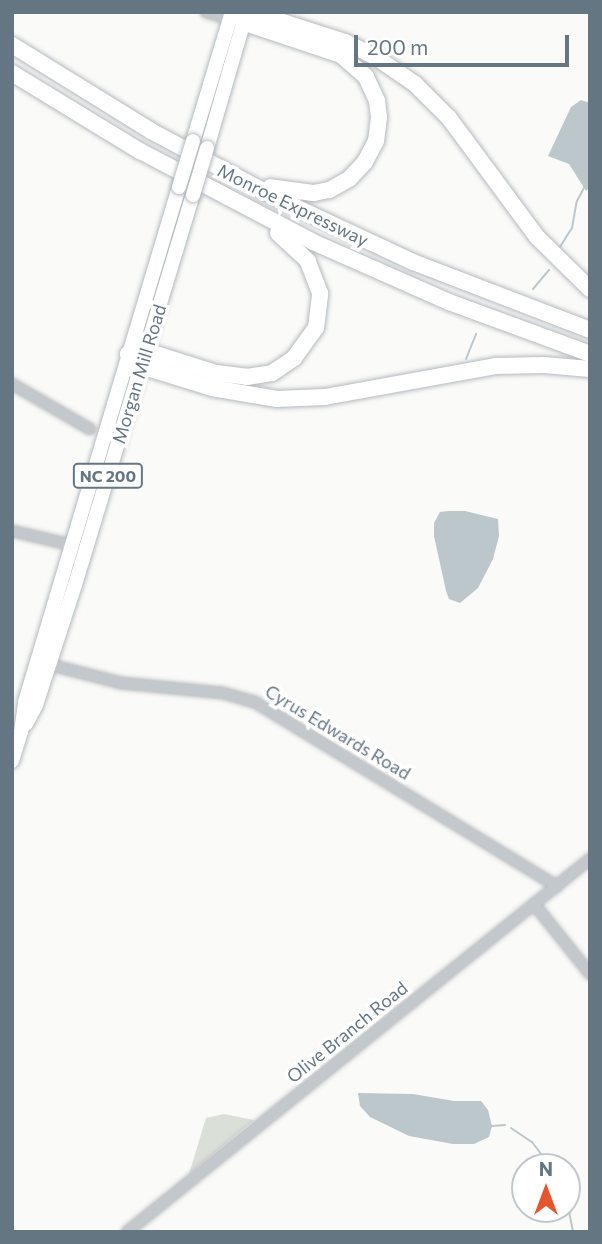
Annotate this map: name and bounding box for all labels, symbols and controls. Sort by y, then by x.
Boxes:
scale bar [357,21,572,65]
text: 200 m [367,34,428,59]
street label: Monroe Expressway [214,159,372,251]
street label: Morgan Mill Road [108,302,170,446]
road number: NC 200 [71,463,145,489]
street label: Cyrus Edwards Road [261,680,415,784]
street label: Olive Branch Road [282,977,412,1087]
north arrow [511,1153,581,1223]
text: N [539,1157,553,1180]

